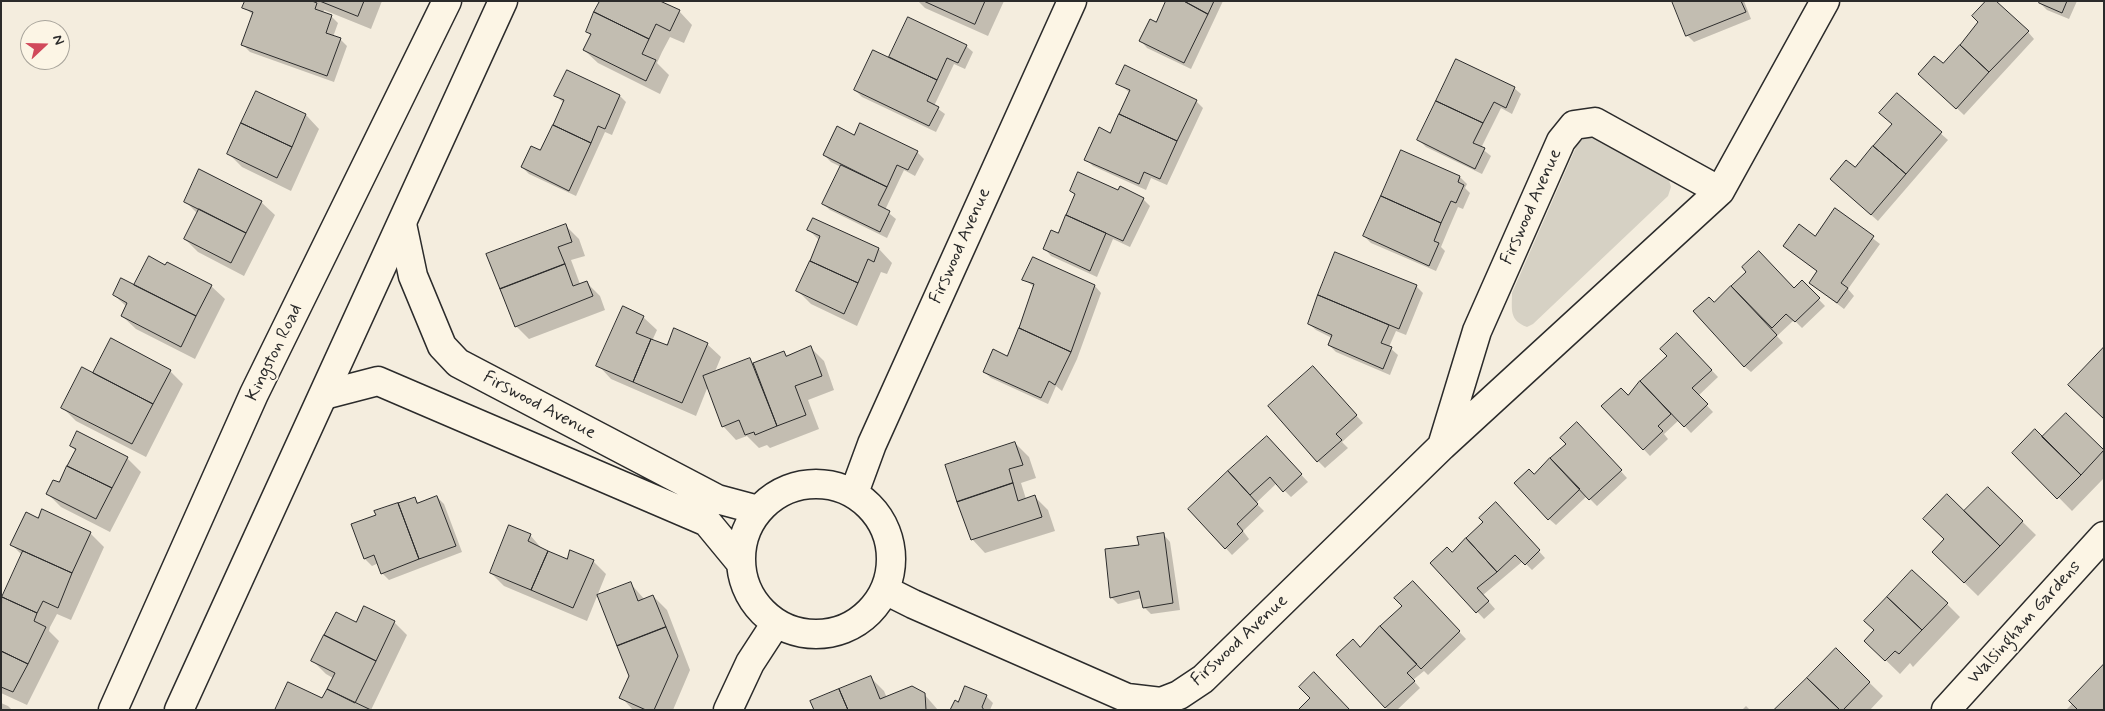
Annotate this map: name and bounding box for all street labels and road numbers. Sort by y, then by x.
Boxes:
street label: Firswood Avenue [1497,146,1567,268]
street label: Firswood Avenue [926,185,996,307]
street label: Kingston Road [242,301,308,405]
street label: Firswood Avenue [479,367,599,445]
street label: Walsingham Gardens [1964,557,2086,689]
street label: Firswood Avenue [1187,591,1293,691]

